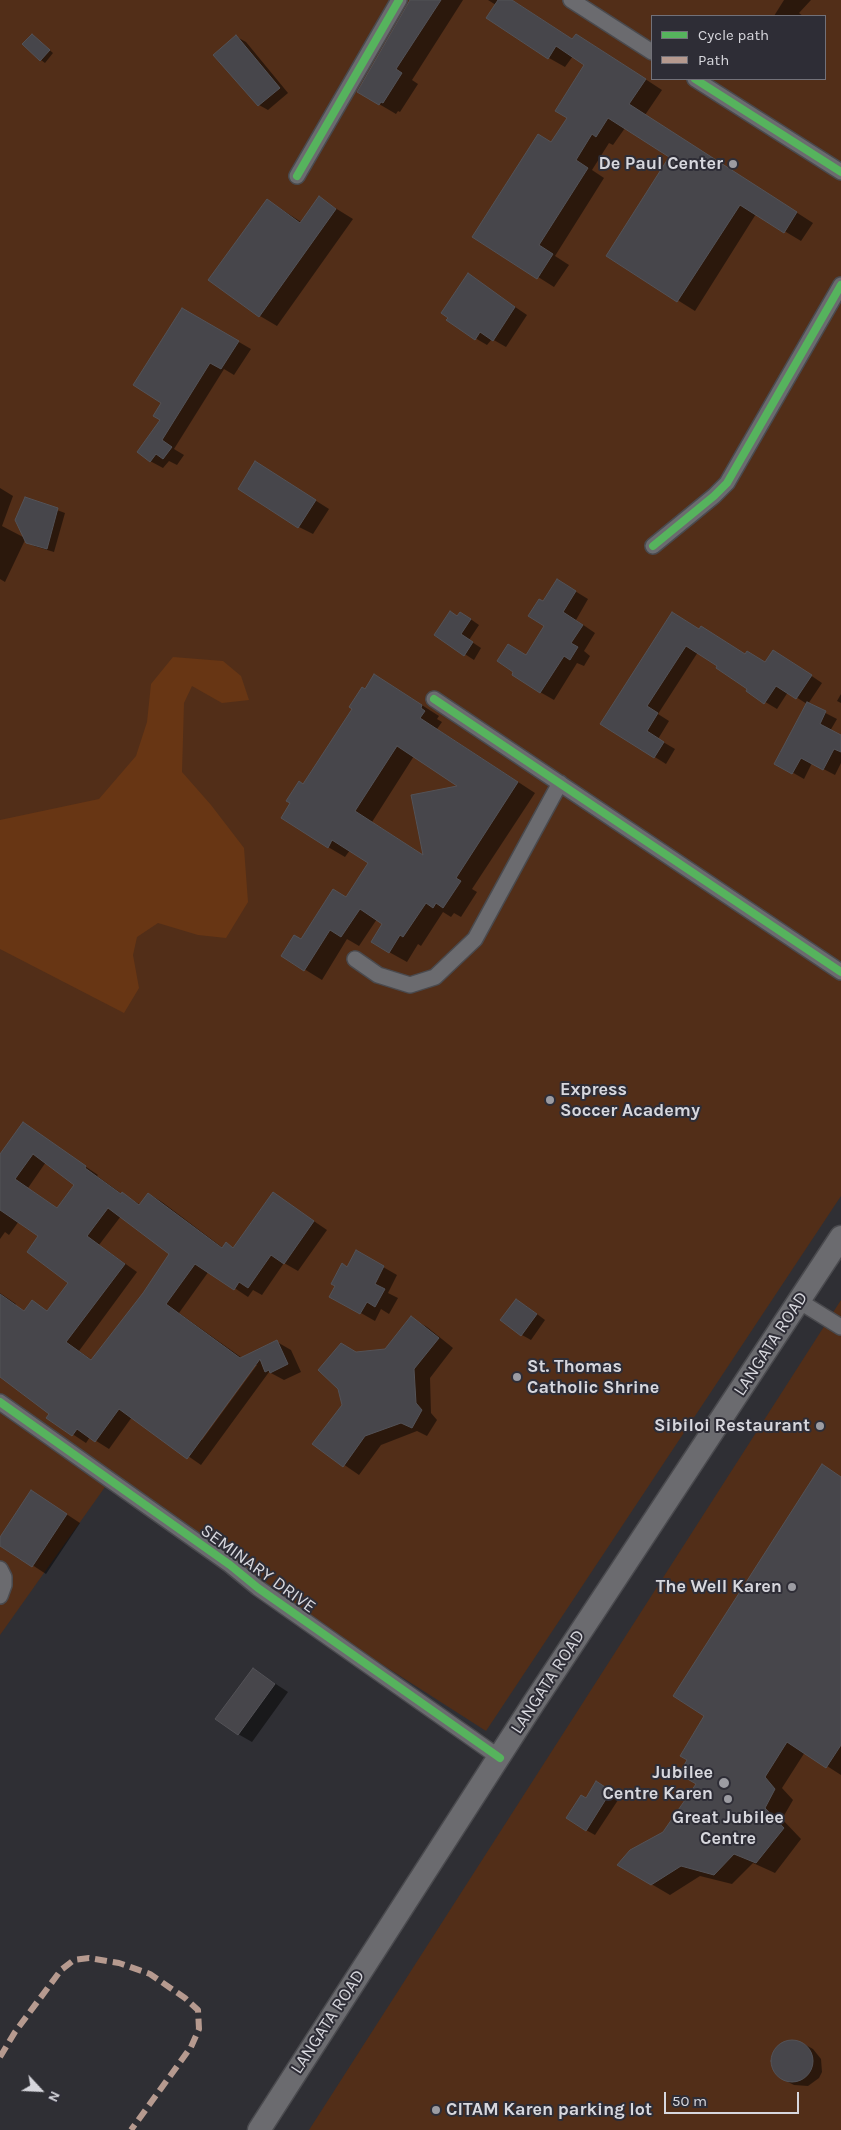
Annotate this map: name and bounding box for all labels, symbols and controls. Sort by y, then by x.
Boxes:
legend [651,15,826,80]
text: Cycle path [698,26,769,44]
text: Path [698,51,729,69]
place label: De Paul Center [598,153,723,175]
marker: De Paul Center [727,158,739,170]
place label: Express Soccer Academy [560,1079,700,1122]
marker: Express Soccer Academy [544,1094,556,1106]
street label: LANGATA ROAD [729,1288,813,1400]
place label: St. Thomas Catholic Shrine [527,1356,659,1398]
marker: St. Thomas Catholic Shrine [511,1371,523,1383]
place label: Sibiloi Restaurant [654,1415,810,1437]
marker: Sibiloi Restaurant [814,1420,826,1432]
street label: SEMINARY DRIVE [196,1520,320,1618]
place label: The Well Karen [656,1576,782,1598]
marker: The Well Karen [786,1581,798,1593]
street label: LANGATA ROAD [506,1626,590,1738]
place label: Jubilee Centre Karen [602,1762,713,1805]
marker: Jubilee Centre Karen [717,1776,731,1790]
marker: Great Jubilee Centre [722,1793,734,1805]
place label: Great Jubilee Centre [672,1807,784,1850]
street label: LANGATA ROAD [286,1966,370,2078]
north arrow [15,2065,65,2115]
scale bar [666,2082,801,2114]
text: N [44,2088,64,2105]
text: 50 m [672,2092,707,2110]
place label: CITAM Karen parking lot [446,2099,652,2121]
marker: CITAM Karen parking lot [430,2104,442,2116]

